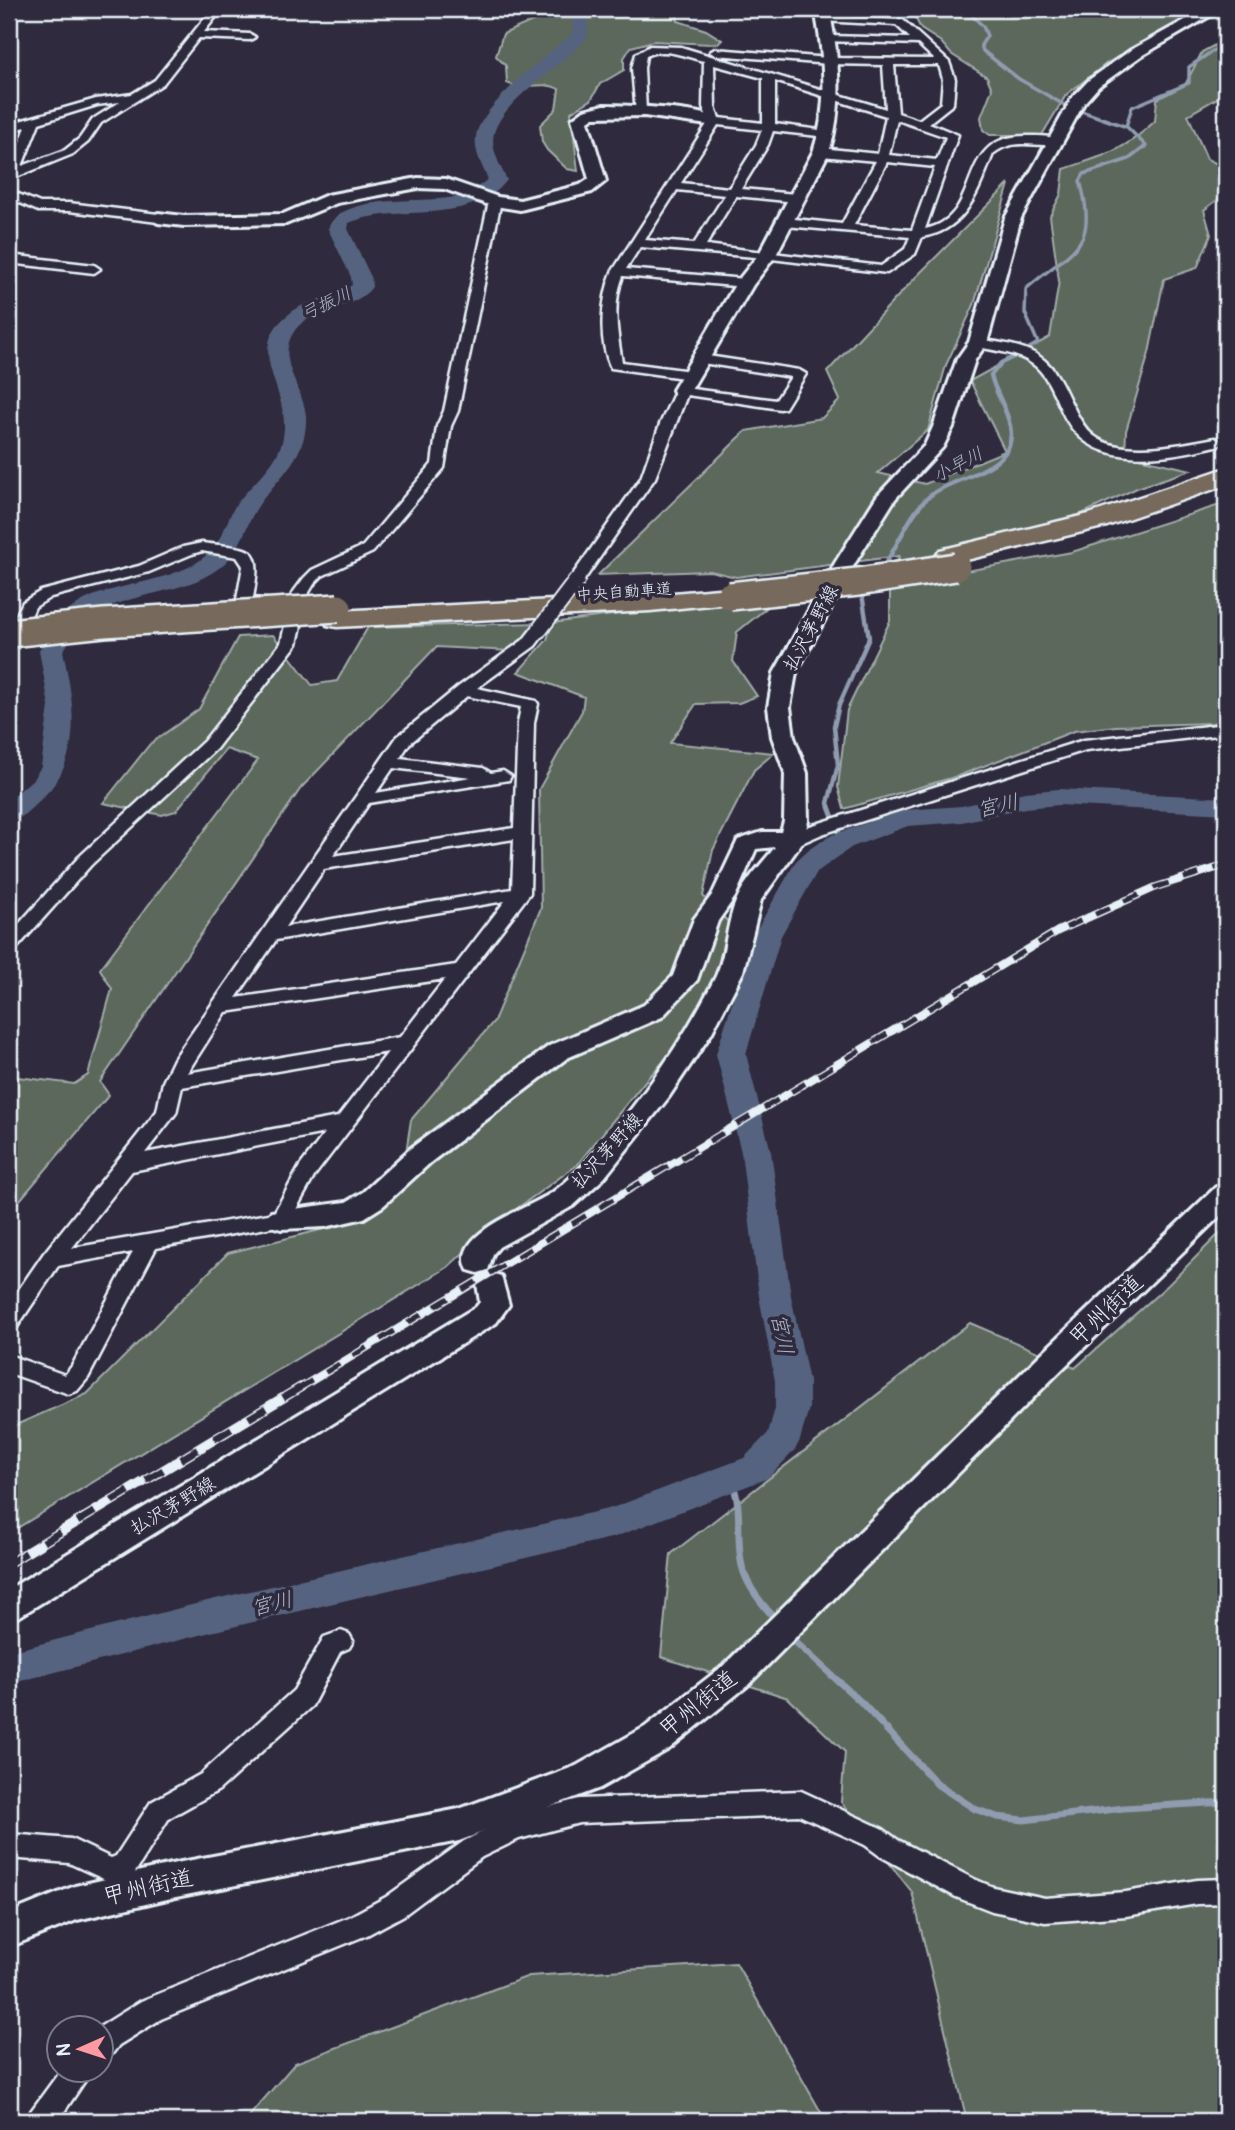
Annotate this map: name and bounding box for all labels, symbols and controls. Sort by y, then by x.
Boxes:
water label: 弓振川 [297,282,355,326]
water label: 小早川 [929,442,987,488]
street label: 中央自動車道 [575,579,673,605]
street label: 払沢茅野線 [778,580,844,676]
water label: 宮川 [975,788,1021,824]
street label: 払沢茅野線 [566,1108,648,1194]
street label: 甲州街道 [1063,1268,1149,1352]
water label: 宮川 [765,1311,799,1357]
street label: 払沢茅野線 [126,1471,220,1541]
water label: 宮川 [248,1586,296,1622]
street label: 甲州街道 [653,1664,743,1744]
street label: 甲州街道 [100,1863,196,1911]
north arrow [46,2014,116,2084]
text: N [52,2043,76,2057]

